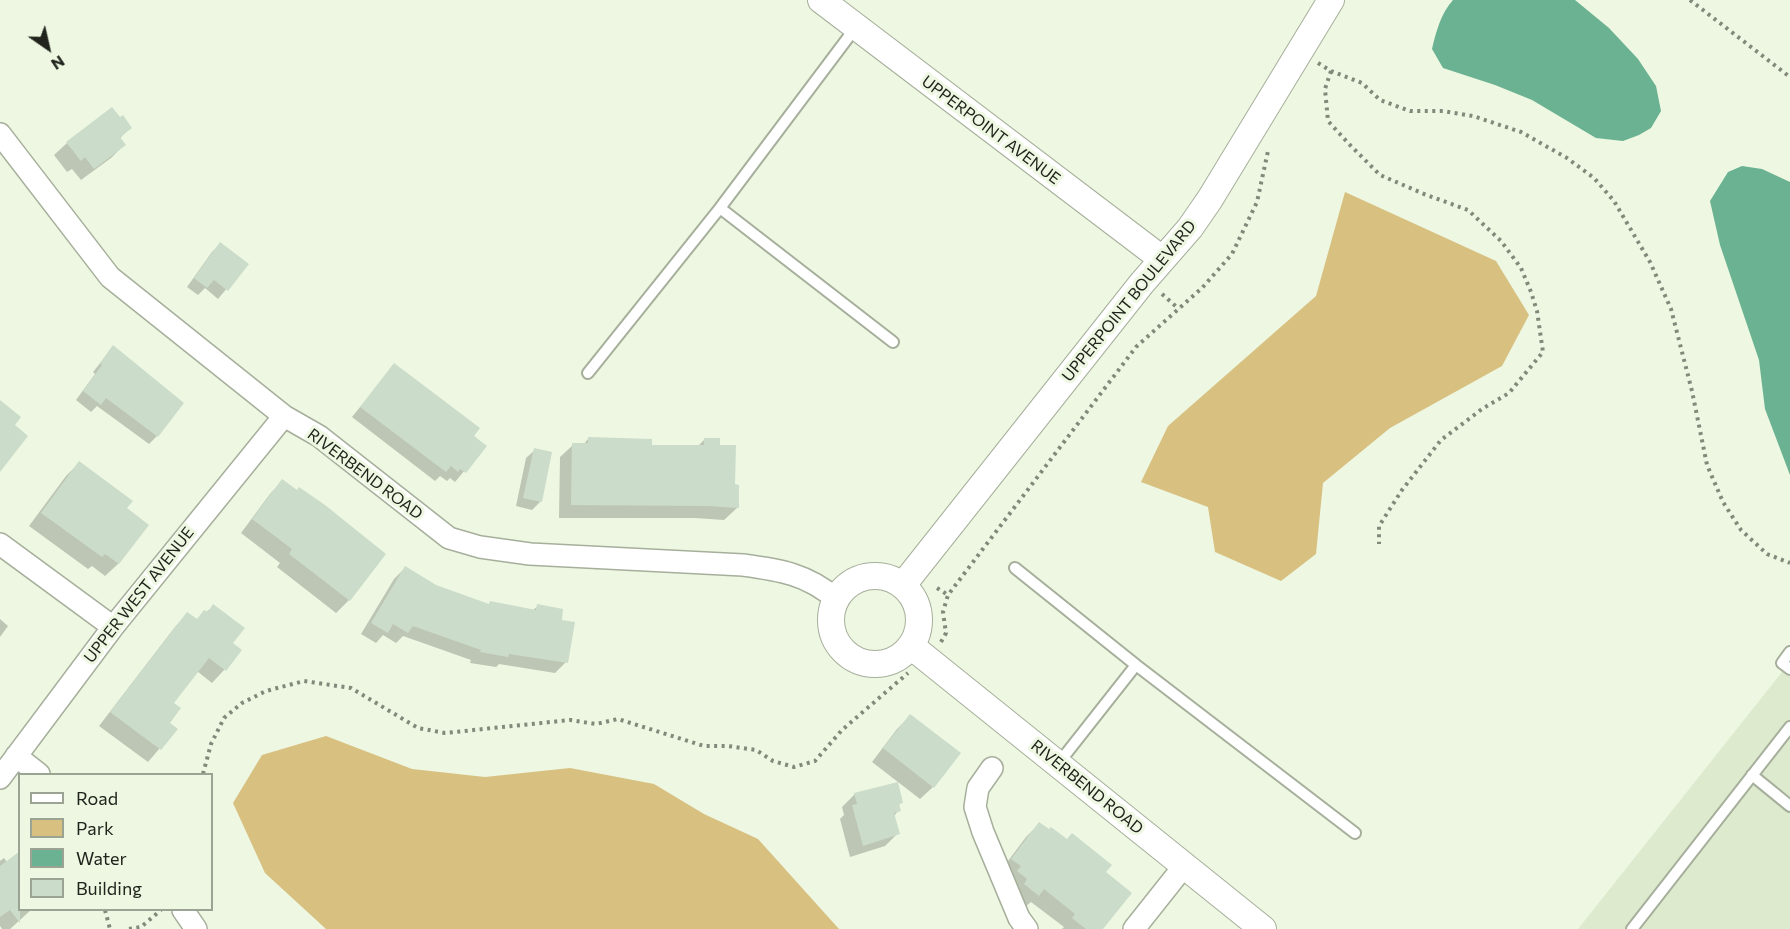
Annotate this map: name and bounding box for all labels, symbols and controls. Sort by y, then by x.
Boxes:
north arrow [18,18,78,78]
text: N [48,52,69,75]
street label: UPPERPOINT AVENUE [918,72,1064,188]
street label: UPPERPOINT BOULEVARD [1058,216,1200,386]
street label: RIVERBEND ROAD [304,425,426,523]
street label: UPPER WEST AVENUE [80,523,198,667]
street label: RIVERBEND ROAD [1027,736,1147,838]
legend [18,773,213,911]
text: Road [76,787,118,809]
text: Park [76,817,114,839]
text: Water [76,847,127,869]
text: Building [76,877,142,899]

